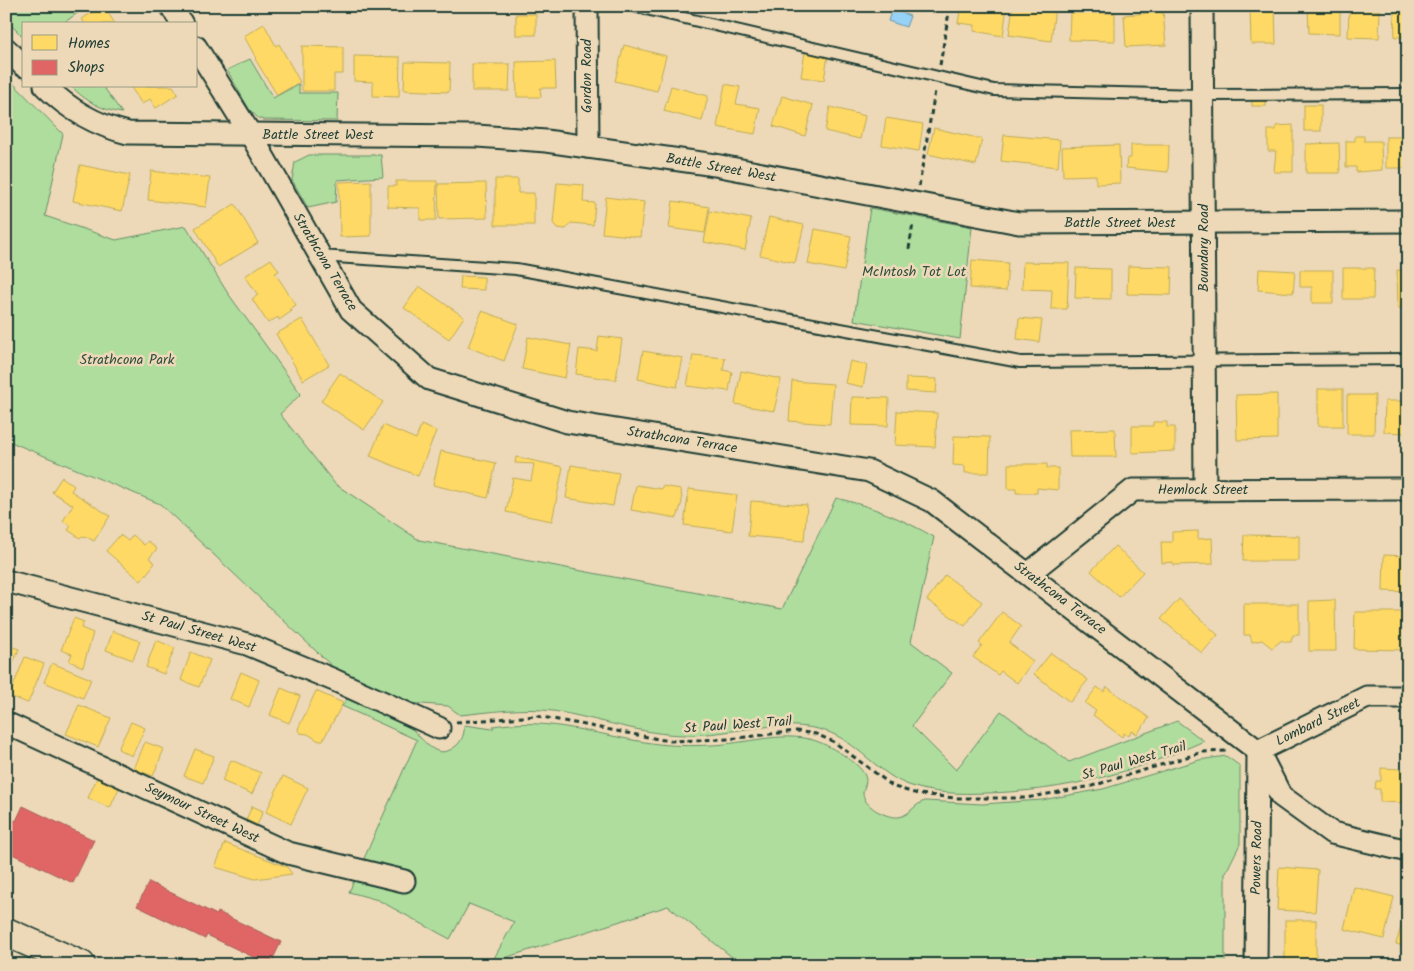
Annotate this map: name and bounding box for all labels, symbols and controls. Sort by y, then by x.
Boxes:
legend [22,22,198,88]
text: Homes [68,32,111,56]
street label: Gordon Road [576,38,598,113]
text: Shops [68,56,105,80]
street label: Battle Street West [262,124,374,146]
street label: Battle Street West [664,147,778,189]
street label: Boundary Road [1193,203,1215,292]
street label: Strathcona Terrace [287,209,363,316]
street label: Battle Street West [1064,212,1176,234]
park label: McIntosh Tot Lot [862,261,967,283]
park label: Strathcona Park [80,349,175,371]
street label: Strathcona Terrace [625,420,739,460]
street label: Hemlock Street [1158,479,1249,501]
street label: Strathcona Terrace [1009,556,1112,641]
street label: St Paul Street West [139,605,259,659]
street label: Lombard Street [1272,692,1365,752]
street label: St Paul West Trail [683,710,793,740]
street label: St Paul West Trail [1079,735,1190,786]
street label: Seymour Street West [141,777,264,850]
street label: Powers Road [1245,820,1269,895]

